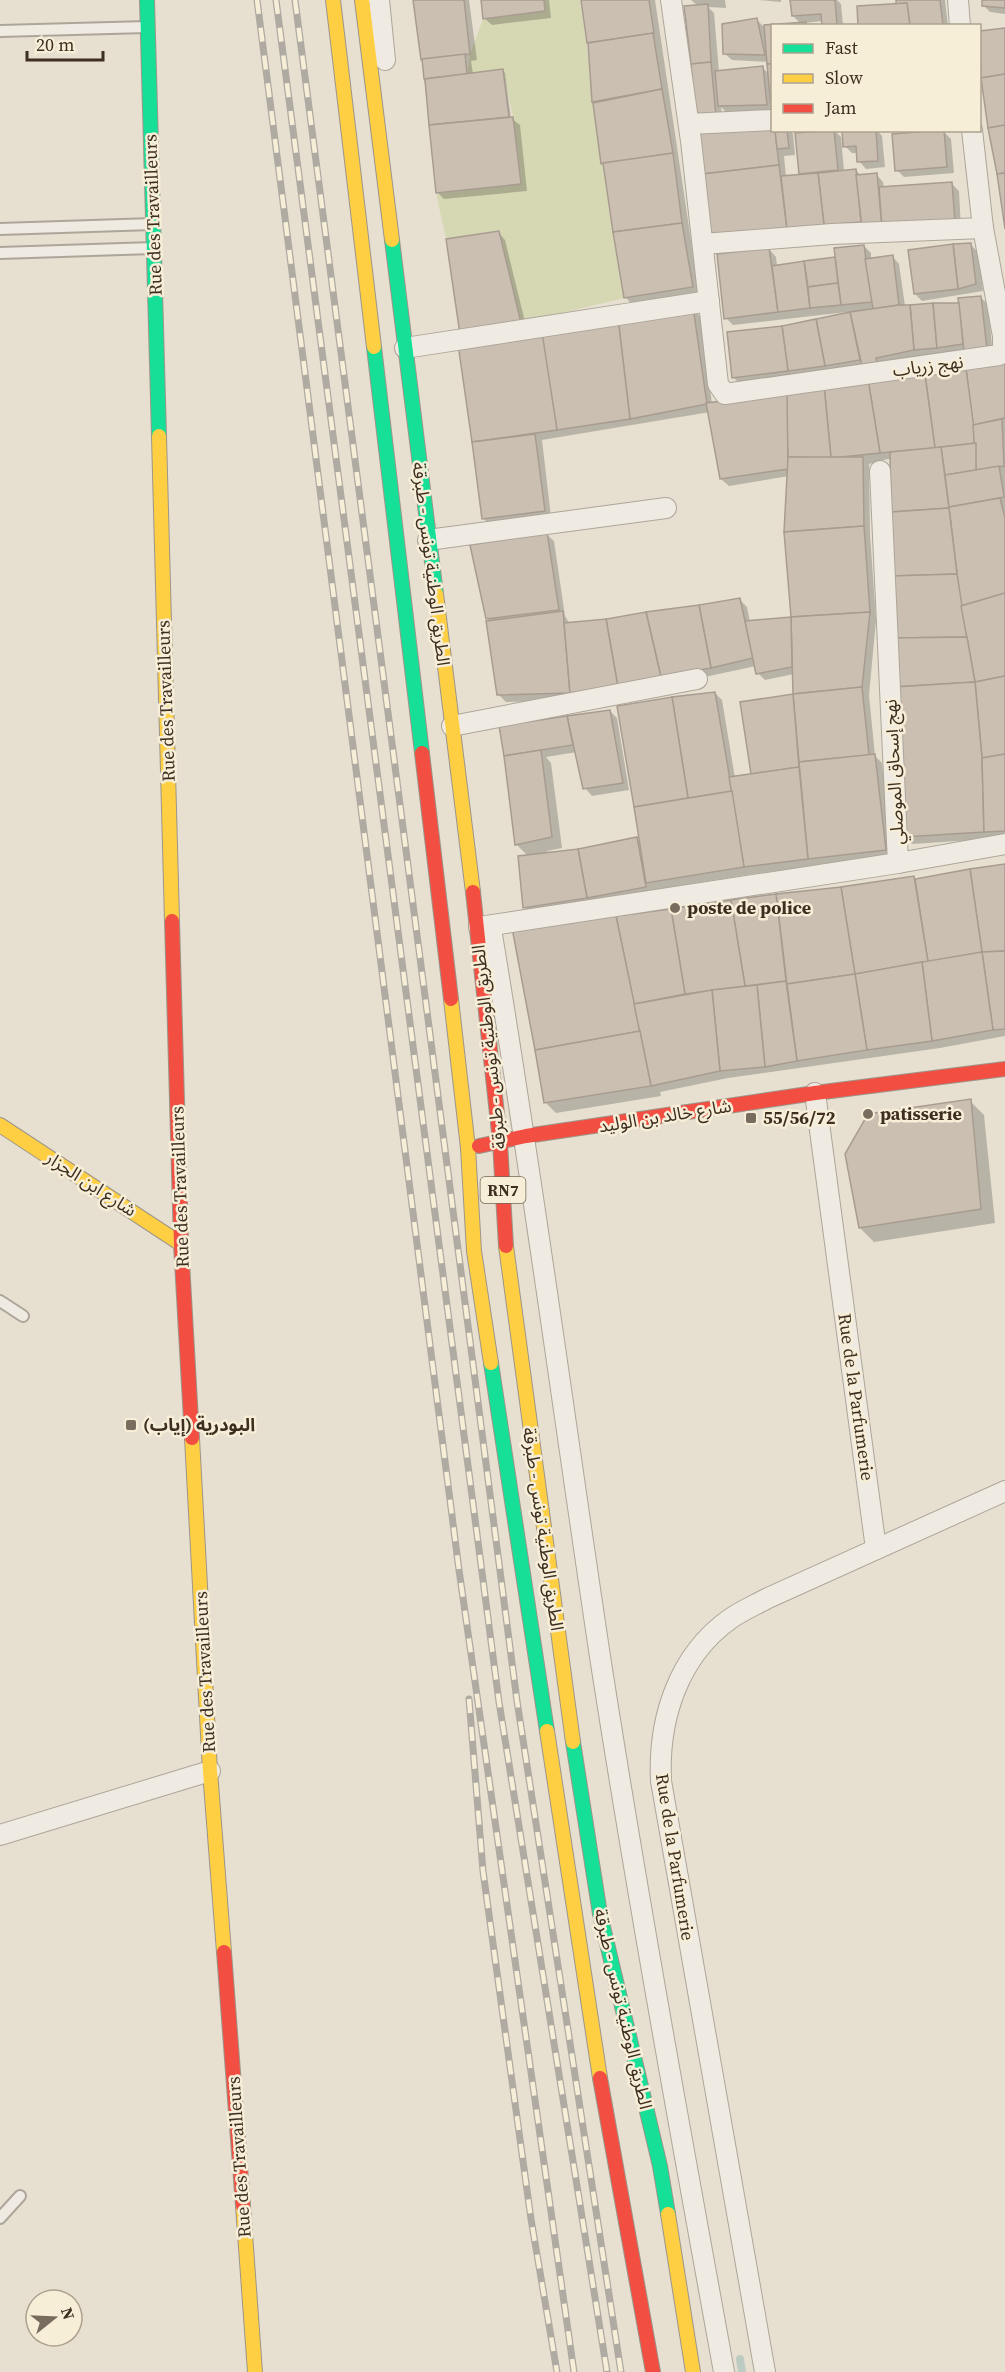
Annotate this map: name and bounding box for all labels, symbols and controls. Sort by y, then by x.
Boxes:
scale bar [27,24,104,62]
legend [771,24,981,132]
text: 20 m [36,32,74,57]
text: Fast [825,35,858,60]
text: Slow [825,65,863,90]
text: Jam [824,95,857,120]
street label: Rue des Travailleurs [137,134,168,296]
street label: نهج زرياب [891,349,965,383]
street label: الطريق الوطنية تونس - طبرقة [407,461,456,667]
street label: Rue des Travailleurs [150,620,181,782]
street label: نهج إسحاق الموصلي [877,699,911,845]
place label: poste de police [687,895,811,920]
marker: poste de police [668,901,682,915]
street label: الطريق الوطنية تونس - طبرقة [465,944,512,1150]
street label: شارع خالد بن الوليد [597,1093,733,1140]
place label: patisserie [880,1101,962,1126]
place label: 55/56/72 [763,1105,836,1130]
street label: Rue des Travailleurs [164,1106,195,1268]
marker: patisserie [861,1107,875,1121]
marker: 55/56/72 [744,1111,758,1125]
street label: شارع ابن الجزار [39,1144,142,1224]
road number: RN7 [480,1177,526,1203]
street label: Rue de la Parfumerie [832,1312,881,1482]
place label: البودرية (إياب) [143,1412,255,1437]
marker: البودرية (إياب) [124,1418,138,1432]
street label: الطريق الوطنية تونس - طبرقة [517,1426,570,1632]
street label: Rue des Travailleurs [188,1590,221,1753]
street label: Rue de la Parfumerie [650,1772,701,1942]
street label: الطريق الوطنية تونس - طبرقة [588,1906,659,2112]
street label: Rue des Travailleurs [220,2075,257,2239]
north arrow [24,2288,84,2348]
text: N [56,2304,81,2323]

